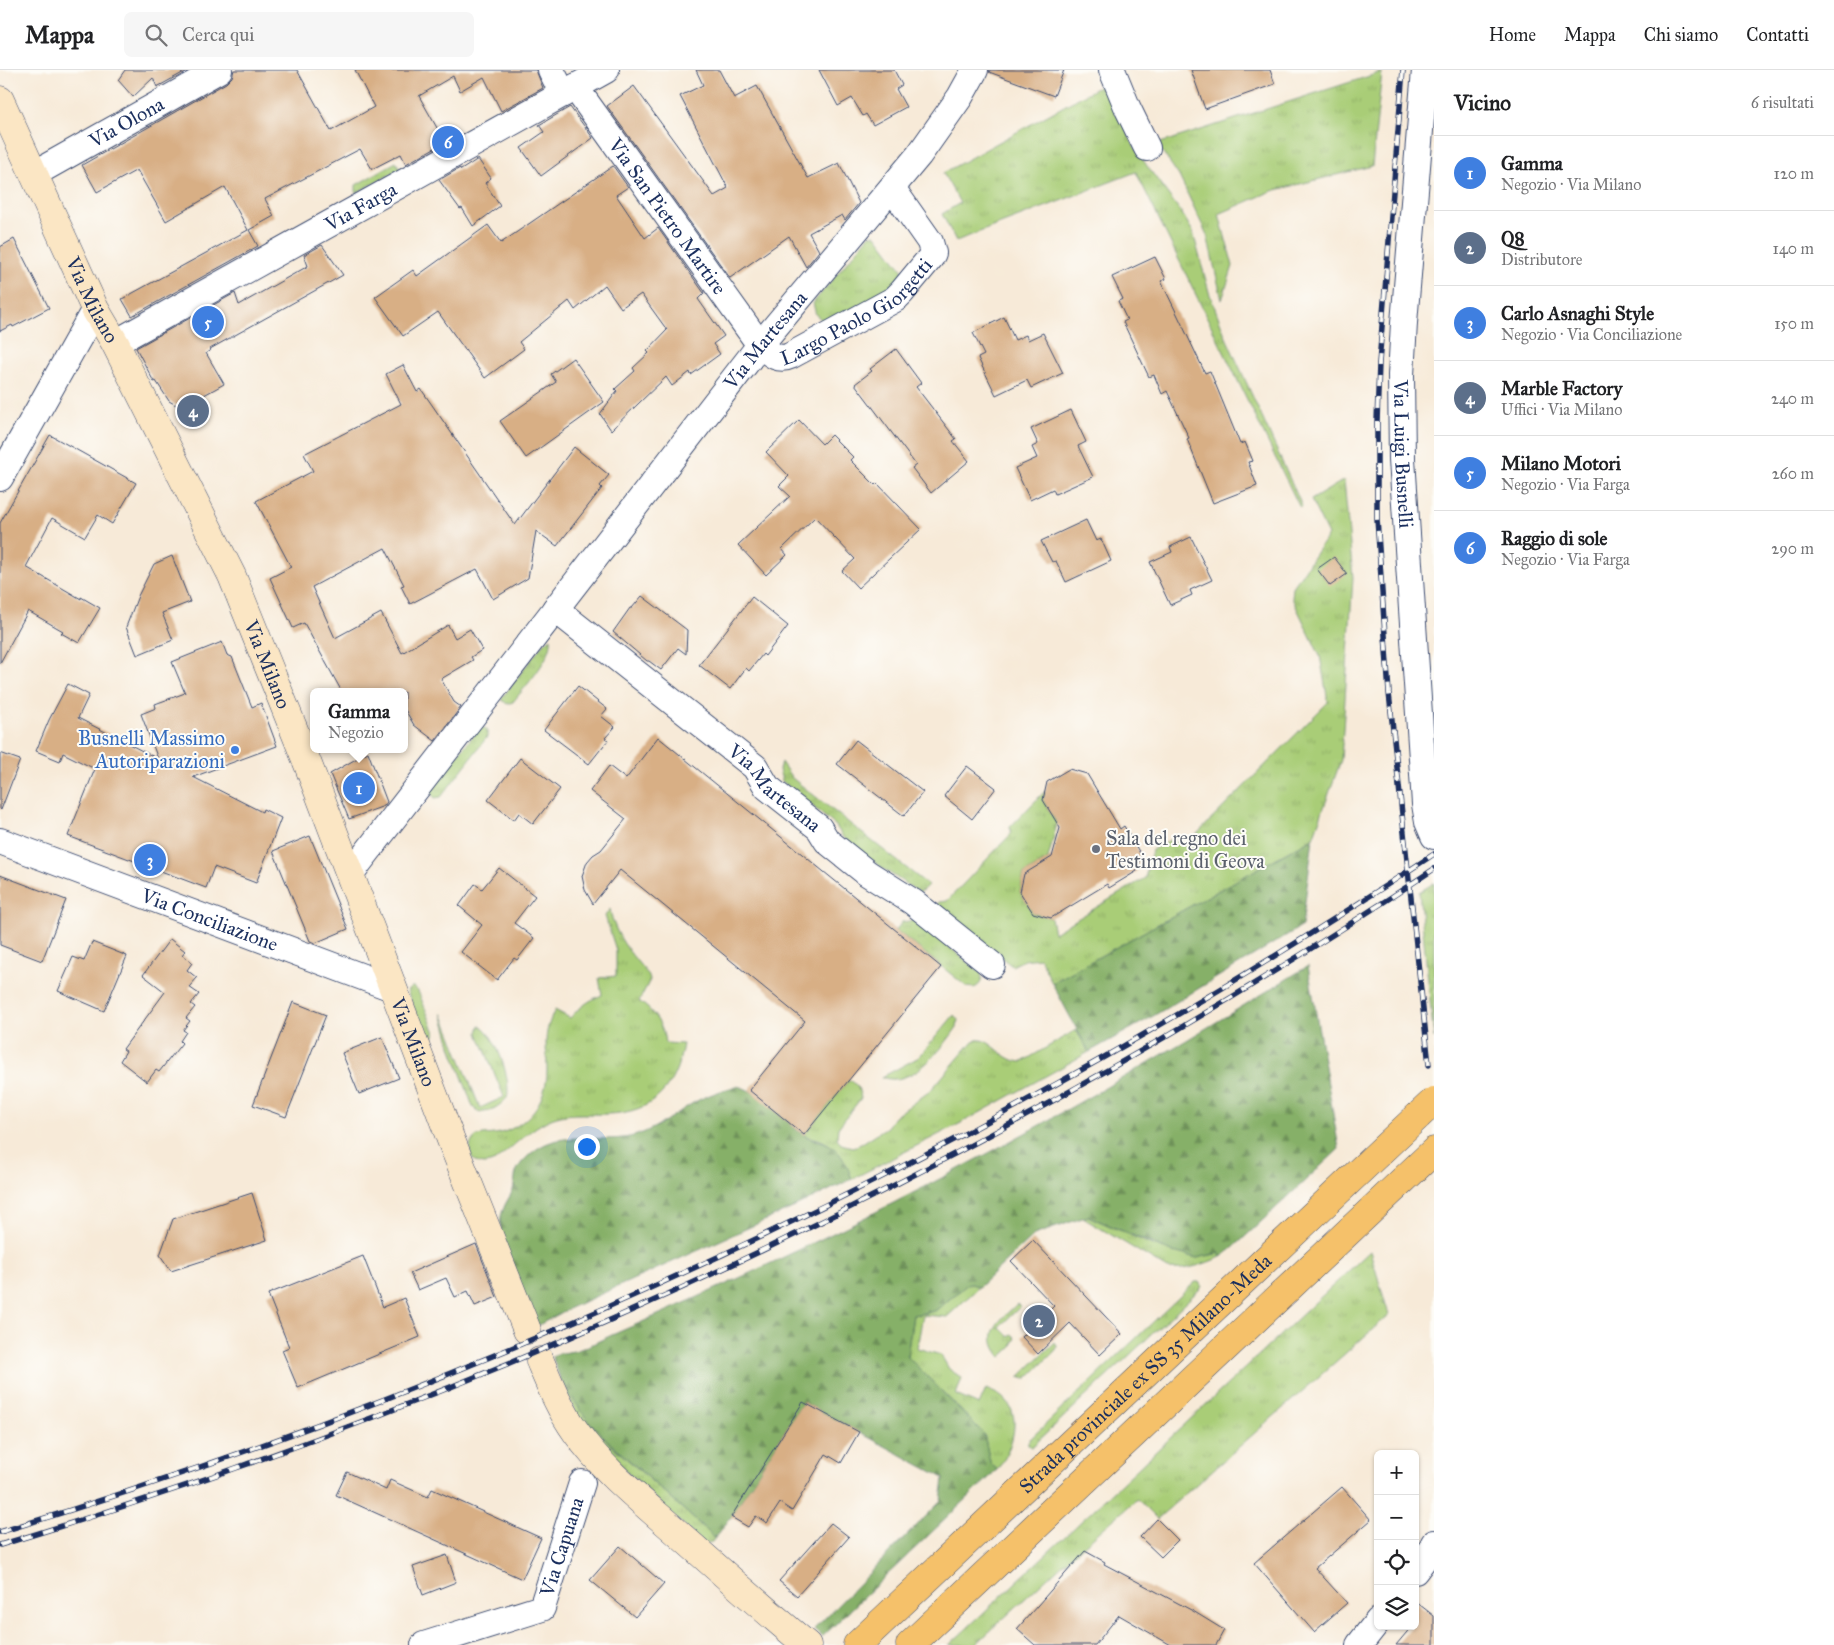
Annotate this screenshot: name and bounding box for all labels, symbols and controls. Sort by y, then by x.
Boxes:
search box [124,12,474,57]
text: Mappa [25,20,94,50]
icon: search [142,21,170,49]
text: Cerca qui [182,23,255,46]
text: Home [1489,24,1536,46]
text: Mappa [1564,24,1616,46]
text: Chi siamo [1644,24,1718,46]
text: Contatti [1746,24,1809,46]
text: Vicino [1454,90,1511,116]
street label: Via Olona [84,91,169,153]
text: 6 risultati [1751,93,1814,112]
pin: 6 [432,123,464,161]
street label: Via San Pietro Martire [603,133,732,299]
text: Gamma [1501,152,1563,175]
text: 1 [1467,164,1473,183]
text: 120 m [1774,164,1814,183]
text: Negozio · Via Milano [1501,175,1641,194]
street label: Via Farga [320,177,401,237]
text: Q8 [1501,227,1525,250]
text: 2 [1466,239,1474,258]
text: 140 m [1773,239,1814,258]
text: Distributore [1501,250,1582,269]
street label: Via Milano [60,252,124,347]
street label: Largo Paolo Giorgetti [777,253,937,371]
street label: Via Martesana [718,286,812,395]
text: Carlo Asnaghi Style [1501,302,1654,325]
pin: 5 [192,303,224,341]
text: 3 [1467,314,1473,333]
text: 150 m [1774,314,1814,333]
text: Negozio · Via Conciliazione [1501,325,1682,344]
text: Marble Factory [1501,377,1622,400]
street label: Via Luigi Busnelli [1389,378,1419,530]
text: 4 [1466,389,1474,408]
text: 240 m [1771,389,1814,408]
pin: 4 [177,392,209,430]
text: Uffici · Via Milano [1501,400,1622,419]
text: Milano Motori [1501,452,1621,475]
text: 5 [1466,464,1474,483]
text: 260 m [1772,464,1814,483]
text: Negozio · Via Farga [1501,475,1630,494]
text: Raggio di sole [1501,527,1607,550]
text: 6 [1466,539,1474,558]
text: 290 m [1771,539,1814,558]
text: Negozio · Via Farga [1501,550,1630,569]
street label: Via Milano [239,616,296,712]
popup [310,688,408,753]
text: Gamma [328,700,390,723]
text: Negozio [328,723,384,742]
place label: Busnelli Massimo Autoriparazioni [78,726,225,773]
street label: Via Martesana [723,738,826,837]
marker: Busnelli Massimo Autoriparazioni [229,744,241,756]
pin: 1 [343,769,375,807]
place label: Sala del regno dei Testimoni di Geova [1106,826,1265,873]
pin: 3 [134,841,166,879]
marker: Sala del regno dei Testimoni di Geova [1090,843,1102,855]
street label: Via Conciliazione [137,883,281,956]
street label: Via Milano [386,993,442,1090]
your location [574,1134,600,1160]
street label: Strada provinciale ex SS 35 Milano-Meda [1014,1248,1277,1498]
pin: 2 [1023,1302,1055,1340]
map controls [1374,1450,1419,1630]
button: + [1374,1450,1419,1495]
street label: Via Capuana [534,1494,589,1600]
button: − [1374,1495,1419,1540]
button: locate [1374,1540,1419,1585]
button: layers [1374,1585,1419,1630]

